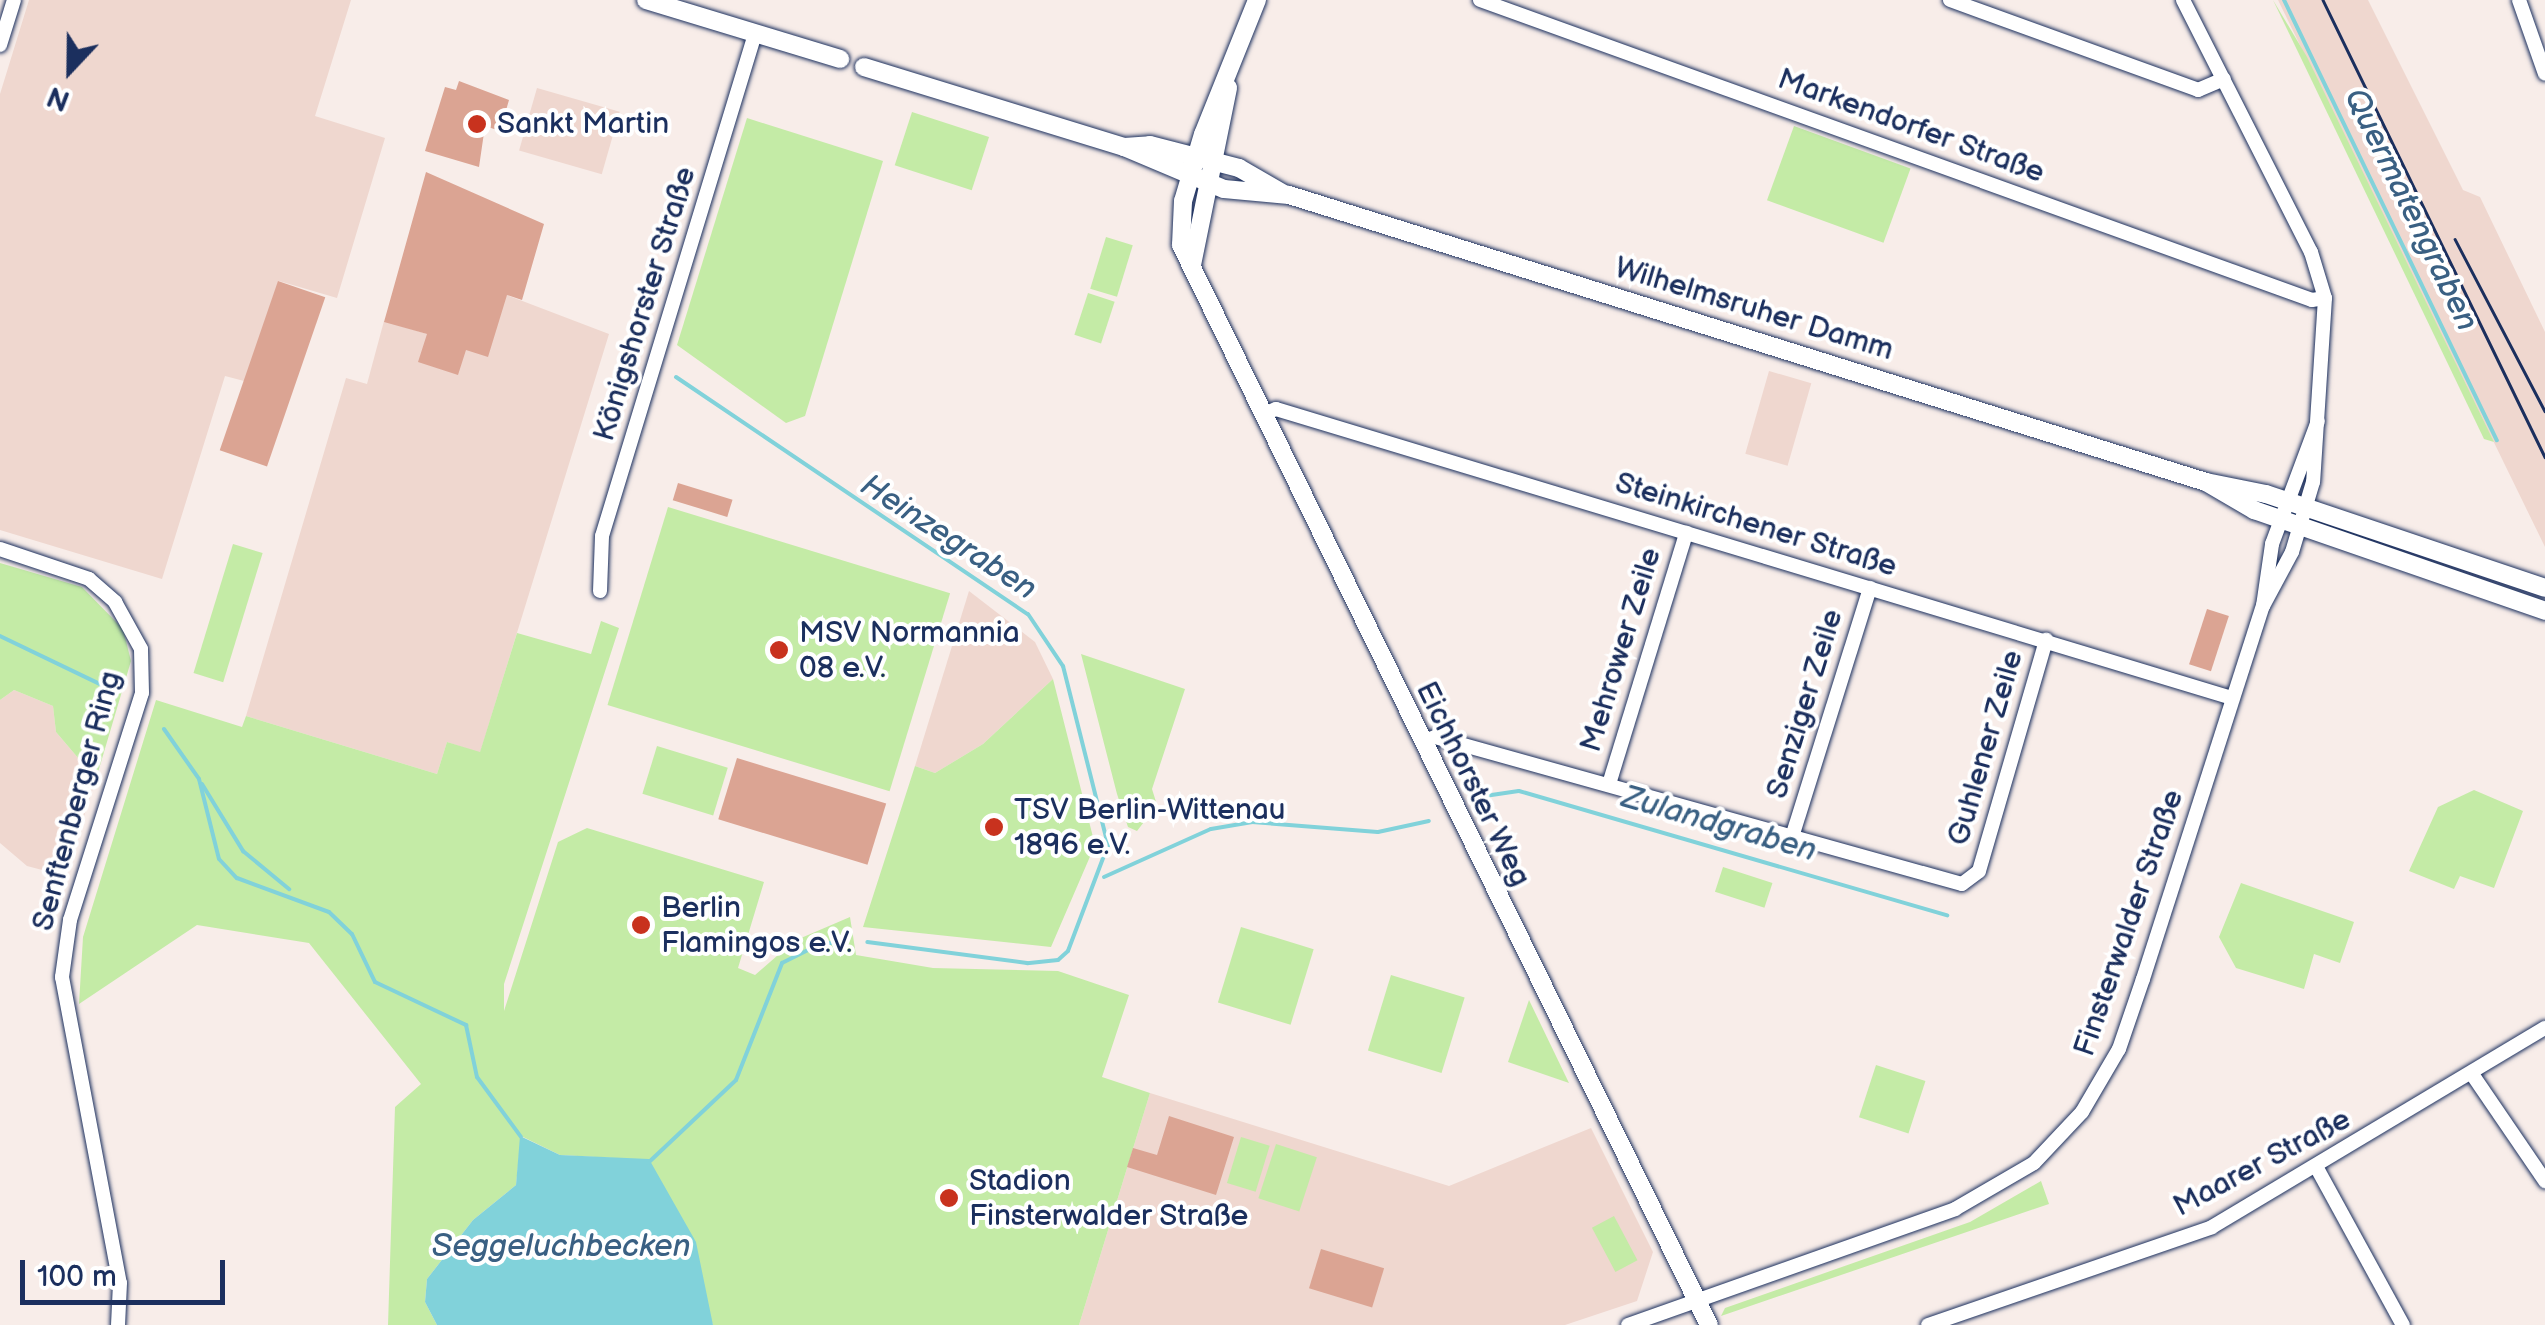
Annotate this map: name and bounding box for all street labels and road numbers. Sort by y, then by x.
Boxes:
street label: Markendorfer Straße [1773,61,2049,191]
street label: Königshorster Straße [586,162,704,446]
street label: Wilhelmsruher Damm [1610,250,1898,368]
street label: Steinkirchener Straße [1611,465,1901,585]
street label: Mehrower Zeile [1573,544,1669,756]
street label: Senziger Zeile [1759,605,1851,803]
street label: Guhlener Zeile [1941,646,2031,850]
street label: Senftenberger Ring [25,667,129,935]
street label: Eichhorster Weg [1408,675,1538,893]
street label: Finsterwalder Straße [2066,785,2192,1061]
street label: Maarer Straße [2167,1101,2357,1225]

